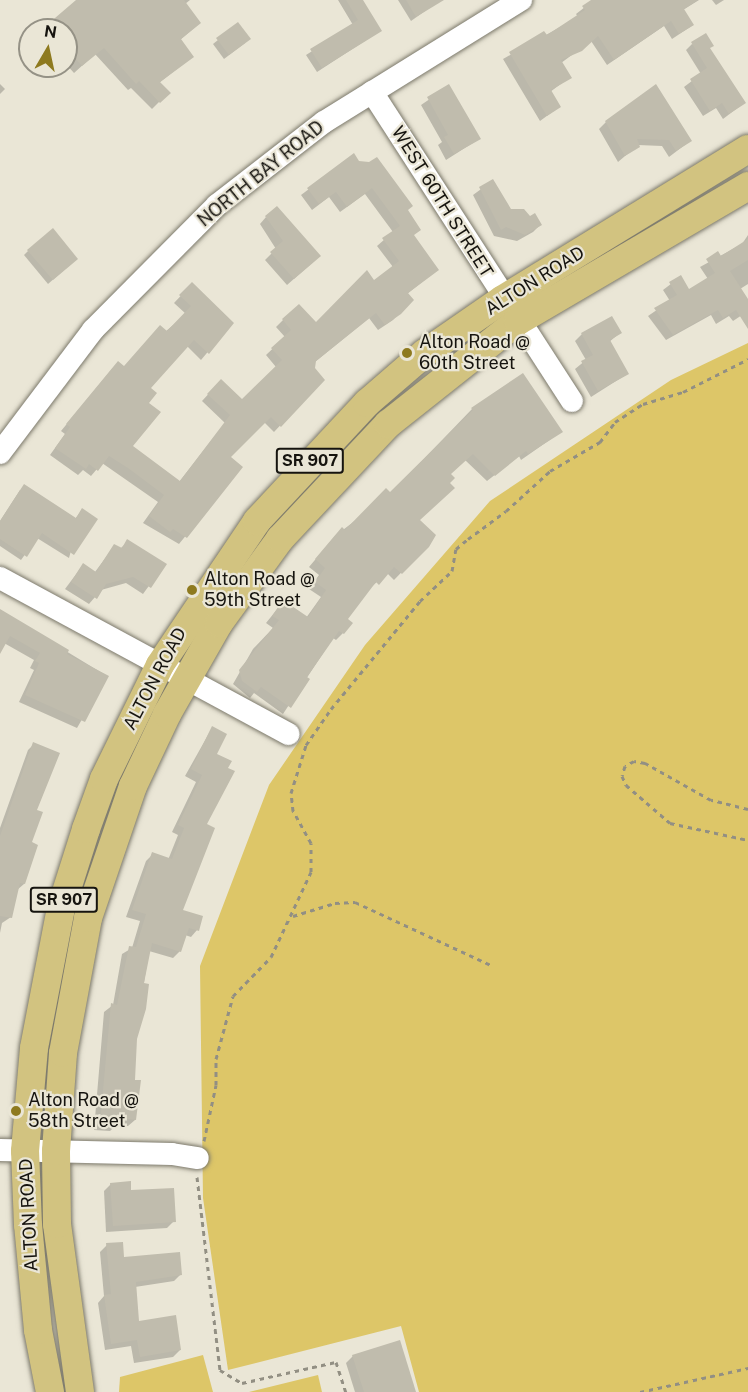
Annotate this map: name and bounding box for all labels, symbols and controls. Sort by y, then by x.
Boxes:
north arrow [18,18,78,78]
text: N [43,21,58,42]
street label: NORTH BAY ROAD [194,116,328,232]
street label: WEST 60TH STREET [387,122,497,282]
street label: ALTON ROAD [481,242,589,320]
place label: Alton Road @ 60th Street [419,332,530,374]
marker: Alton Road @ 60th Street [400,346,414,360]
road number: SR 907 [276,448,344,474]
place label: Alton Road @ 59th Street [204,569,315,612]
marker: Alton Road @ 59th Street [185,583,199,597]
street label: ALTON ROAD [119,624,191,734]
road number: SR 907 [29,887,98,913]
place label: Alton Road @ 58th Street [28,1090,139,1132]
marker: Alton Road @ 58th Street [9,1104,23,1118]
street label: ALTON ROAD [15,1158,43,1272]

